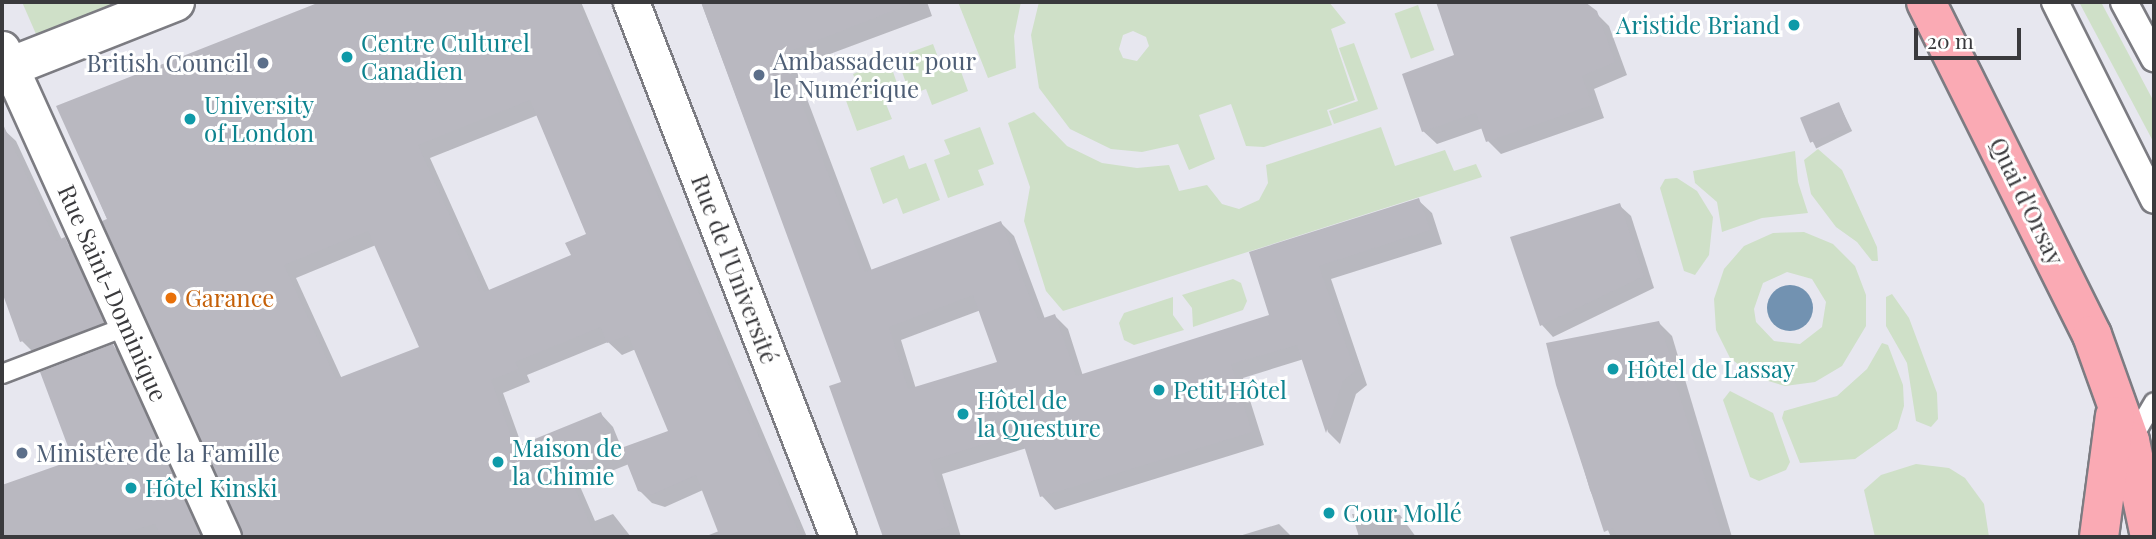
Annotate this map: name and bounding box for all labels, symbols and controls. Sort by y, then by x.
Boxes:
place label: Aristide Briand [1616,11,1780,39]
scale bar [1918,14,2025,58]
marker: Aristide Briand [1786,17,1802,33]
text: 20 m [1927,26,1974,54]
place label: Centre Culturel Canadien [361,29,530,85]
place label: Ambassadeur pour le Numérique [773,47,977,103]
place label: British Council [87,49,249,77]
marker: Centre Culturel Canadien [339,49,355,65]
marker: British Council [255,55,271,71]
marker: Ambassadeur pour le Numérique [751,67,767,83]
place label: University of London [204,91,314,147]
marker: University of London [182,111,198,127]
street label: Quai d'Orsay [1984,133,2070,269]
street label: Rue de l'Université [686,170,784,368]
street label: Rue Saint-Dominique [52,180,174,406]
place label: Garance [185,284,274,312]
marker: Garance [163,290,179,306]
place label: Hôtel de Lassay [1627,355,1795,383]
marker: Hôtel de Lassay [1605,361,1621,377]
place label: Petit Hôtel [1173,376,1287,404]
marker: Petit Hôtel [1151,382,1167,398]
place label: Hôtel de la Questure [977,386,1101,442]
marker: Hôtel de la Questure [955,406,971,422]
place label: Maison de la Chimie [512,434,622,490]
place label: Ministère de la Famille [36,439,281,467]
marker: Ministère de la Famille [14,445,30,461]
marker: Maison de la Chimie [490,454,506,470]
place label: Hôtel Kinski [145,474,277,502]
marker: Hôtel Kinski [123,480,139,496]
place label: Cour Mollé [1343,499,1462,527]
marker: Cour Mollé [1321,505,1337,521]

